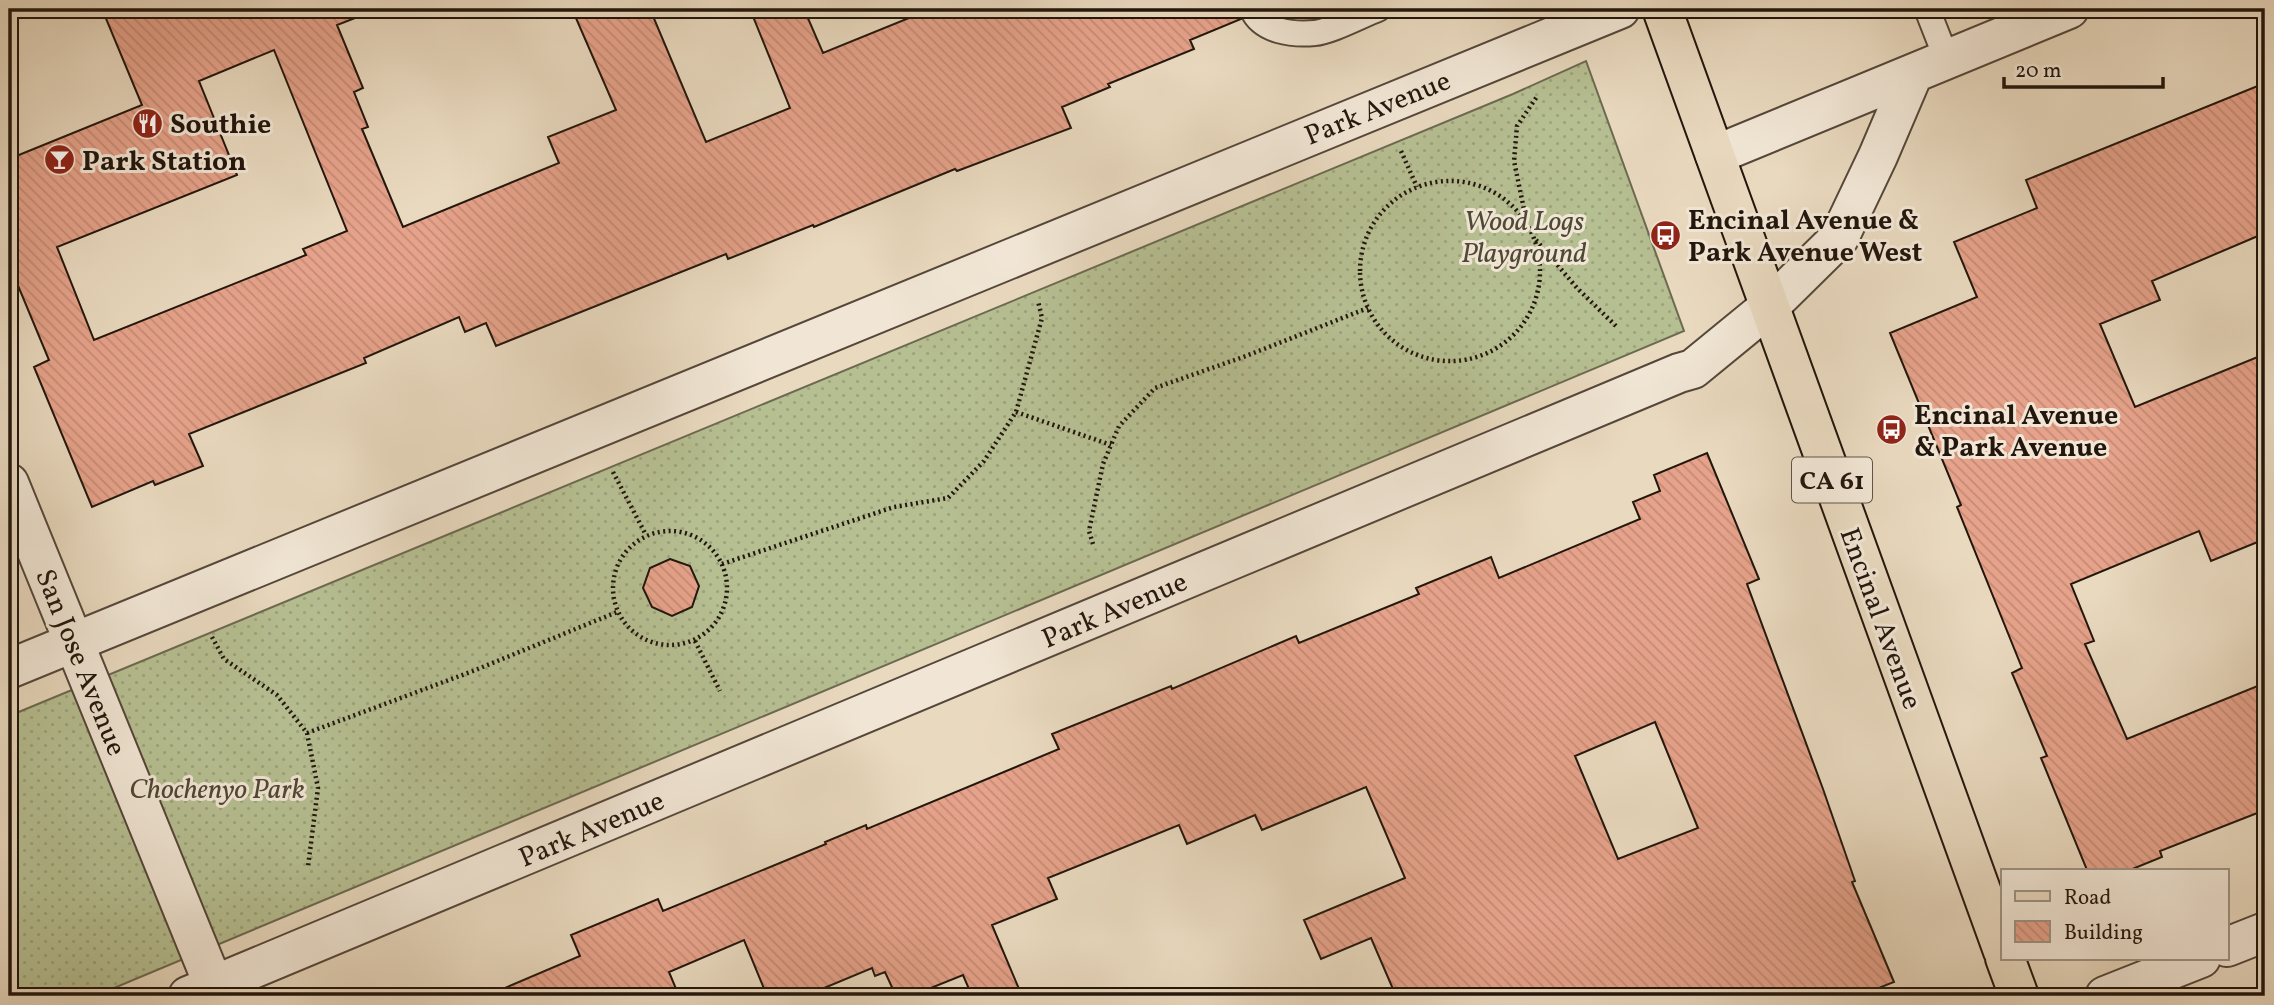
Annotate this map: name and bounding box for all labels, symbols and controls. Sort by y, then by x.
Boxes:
scale bar [2004,46,2164,90]
text: 20 m [2015,57,2061,86]
street label: Park Avenue [1299,62,1457,156]
restaurant icon: Southie [130,106,164,140]
place label: Southie [170,106,271,145]
bar icon: Park Station [42,143,76,177]
place label: Park Station [82,143,246,182]
place label: Encinal Avenue & Park Avenue West [1688,202,1922,273]
park label: Wood Logs Playground [1461,203,1587,274]
bus stop icon: Encinal Avenue & Park Avenue West [1648,218,1682,252]
place label: Encinal Avenue & Park Avenue [1914,397,2118,468]
bus stop icon: Encinal Avenue & Park Avenue [1874,413,1908,447]
road number: CA 61 [1792,458,1872,502]
street label: Encinal Avenue [1829,523,1931,715]
street label: Park Avenue [1036,563,1194,659]
street label: San Jose Avenue [24,564,135,762]
park label: Chochenyo Park [129,771,305,810]
street label: Park Avenue [513,782,671,878]
legend [2001,869,2228,960]
text: Road [2064,884,2111,913]
text: Building [2064,919,2143,948]

